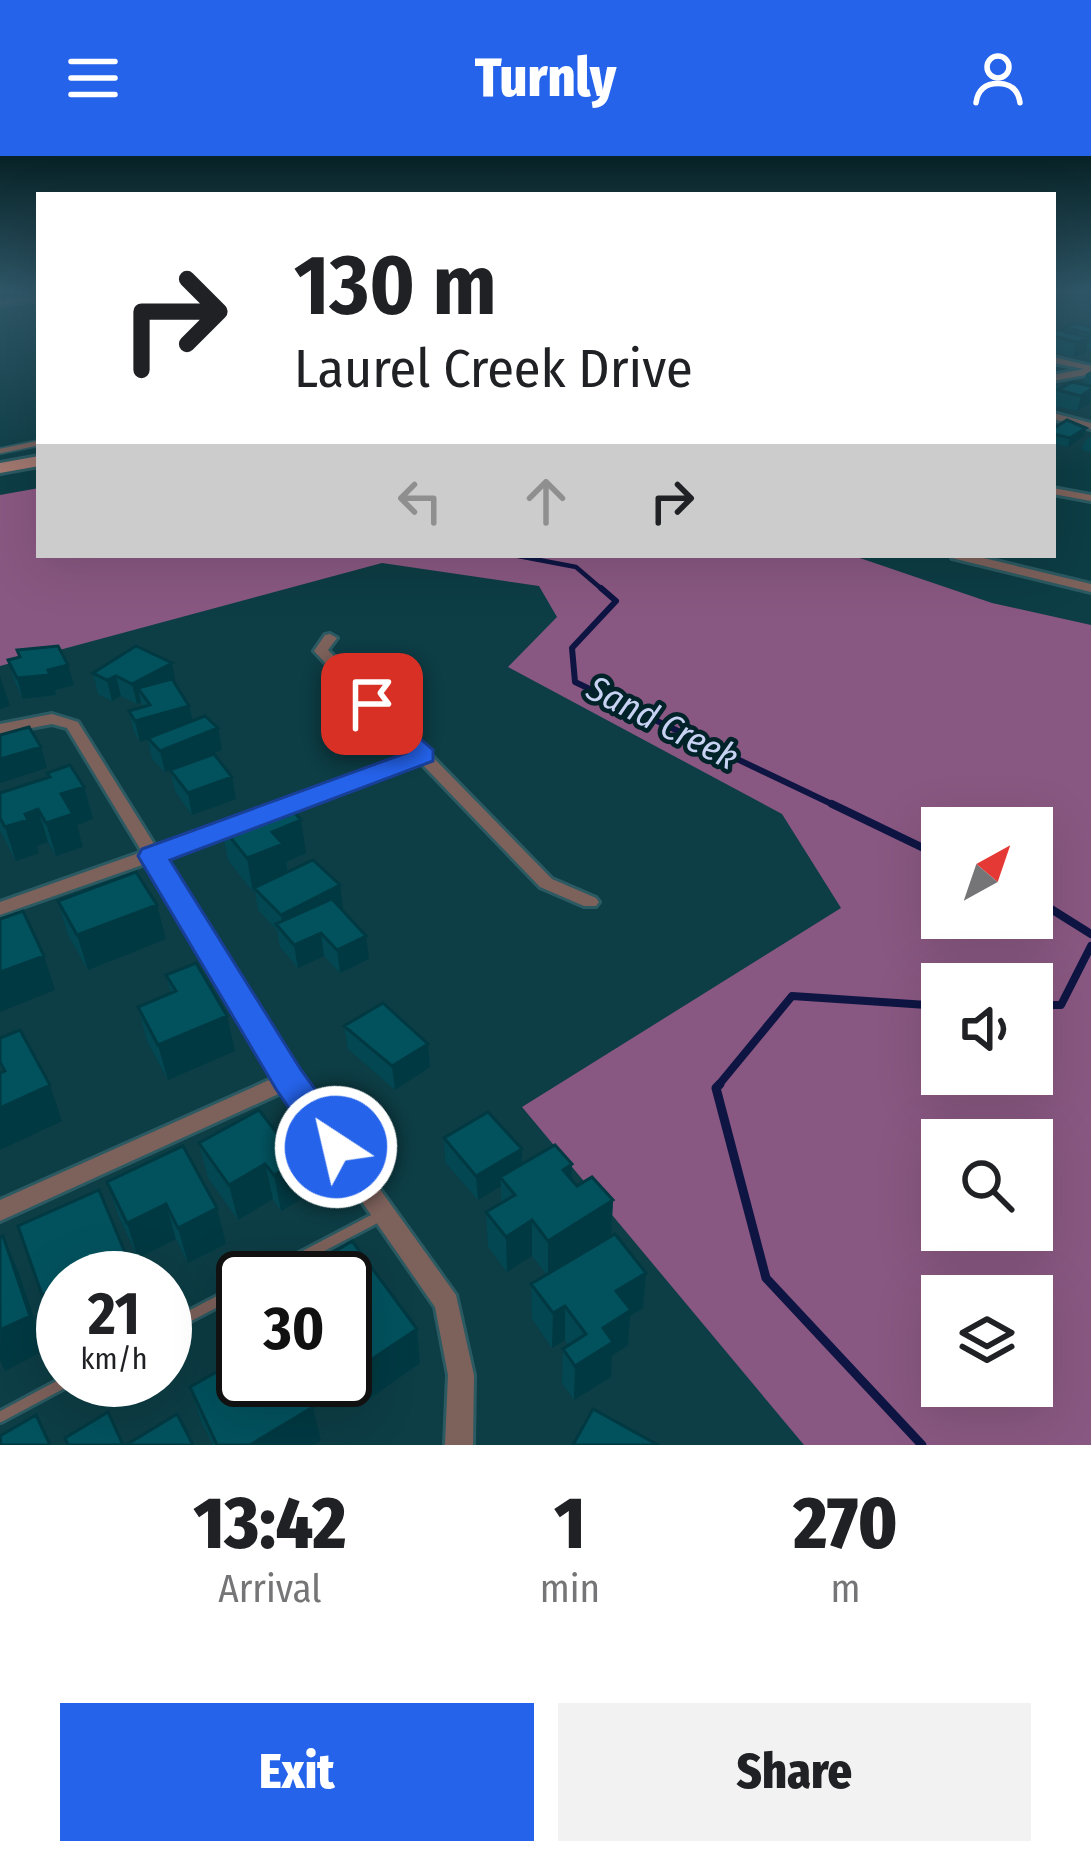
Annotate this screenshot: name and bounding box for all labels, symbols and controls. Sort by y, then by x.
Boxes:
icon: menu [60,45,126,111]
icon: person [965,45,1031,111]
text: Turnly [475,46,616,110]
text: 130 m [294,235,497,336]
icon: right [96,240,252,396]
text: Laurel Creek Drive [294,337,693,401]
icon: left [387,468,453,534]
icon: ahead [513,468,579,534]
icon: right [639,468,705,534]
pin [321,653,423,755]
water label: Sand Creek [579,666,745,780]
icon: arrive [339,671,405,737]
north arrow [921,807,1053,939]
map controls [921,807,1053,1407]
button: sound [921,963,1053,1095]
position arrow [273,1084,399,1210]
button: search [921,1119,1053,1251]
speed limit sign: 30 [216,1251,372,1407]
button: layers [921,1275,1053,1407]
text: 21 [88,1278,140,1350]
text: km/h [81,1341,147,1377]
text: 13:42 [193,1481,346,1567]
text: 1 [554,1481,586,1567]
text: 270 [794,1481,898,1567]
text: Arrival [218,1566,322,1612]
text: min [540,1566,600,1612]
text: m [831,1566,861,1612]
button: Exit [60,1703,534,1841]
button: Share [558,1703,1031,1841]

